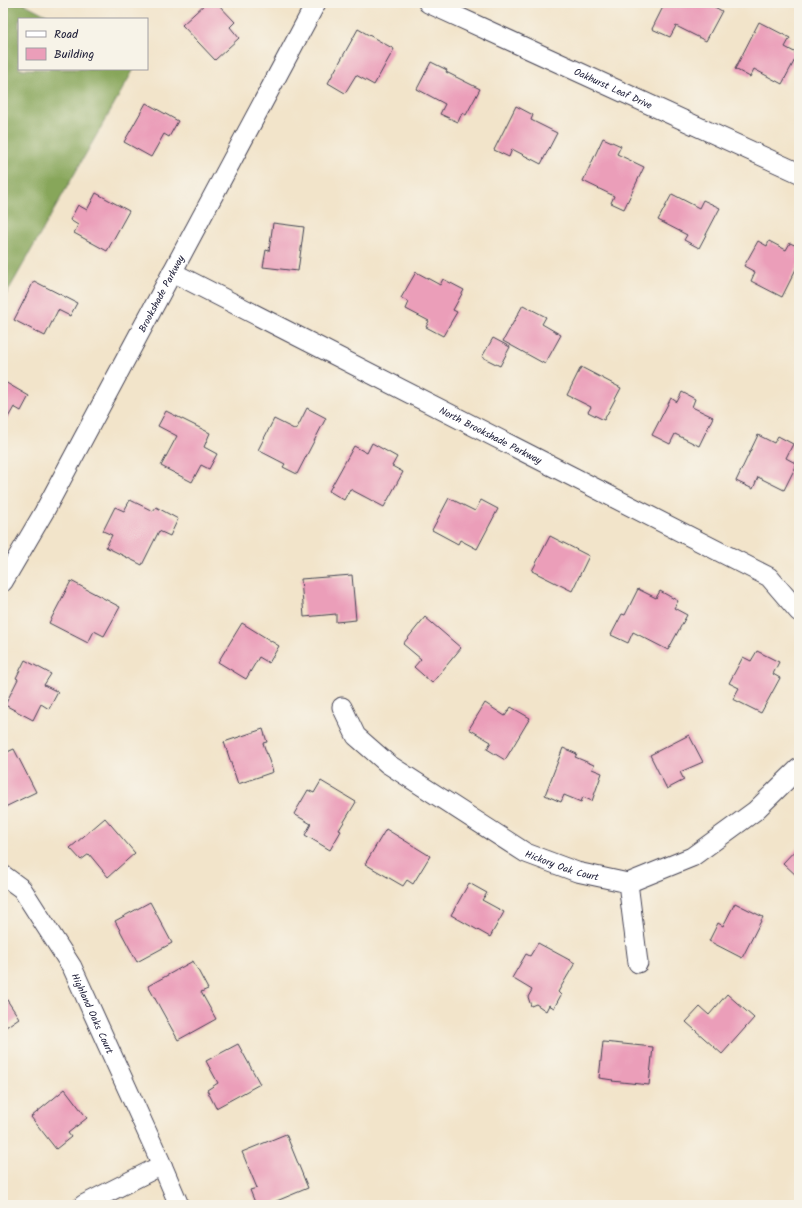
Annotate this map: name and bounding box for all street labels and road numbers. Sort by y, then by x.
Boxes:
street label: Oakhurst Leaf Drive [571,64,655,114]
street label: Brookshade Parkway [134,252,189,335]
street label: North Brookshade Parkway [436,403,545,469]
street label: Hickory Oak Court [522,846,600,885]
street label: Highland Oaks Court [67,971,117,1057]

